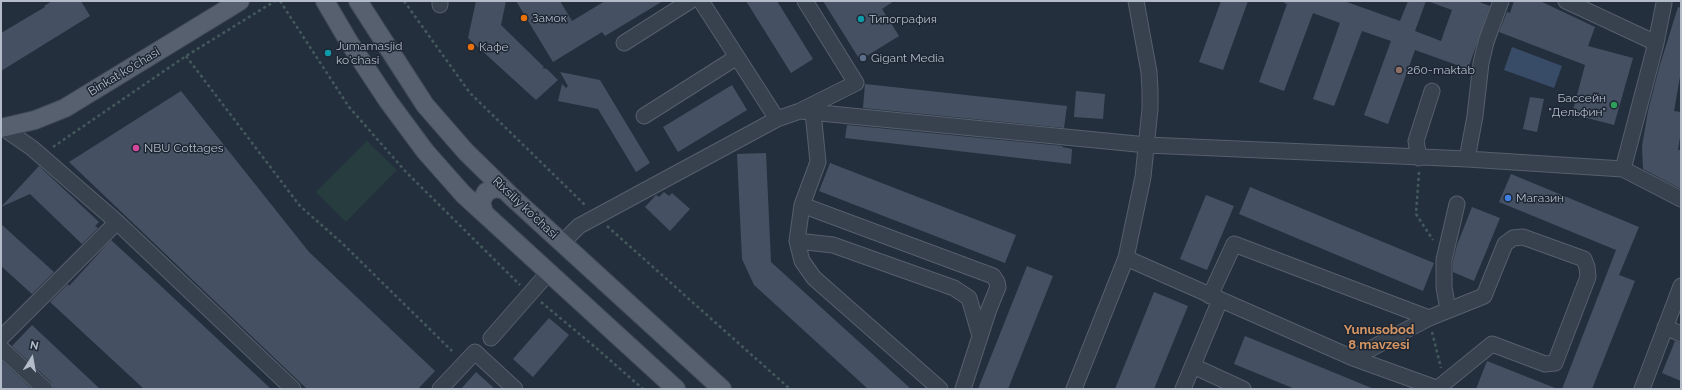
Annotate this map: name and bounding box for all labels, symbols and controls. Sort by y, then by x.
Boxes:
place label: Замок [532,11,567,25]
place label: Типография [869,12,937,26]
marker: Замок [519,13,529,23]
marker: Типография [856,14,866,24]
place label: Jumamasjid ko'chasi [336,39,403,67]
place label: Кафе [479,40,509,54]
marker: Кафе [466,42,476,52]
street label: Binkat ko'chasi [86,45,162,99]
marker: Jumamasjid ko'chasi [323,48,333,58]
place label: Gigant Media [871,51,944,65]
marker: Gigant Media [858,53,868,63]
place label: 260-maktab [1407,63,1475,77]
marker: 260-maktab [1394,65,1404,75]
place label: Бассейн "Дельфин" [1548,91,1606,119]
marker: Бассейн "Дельфин" [1609,100,1619,110]
place label: NBU Cottages [144,141,223,155]
marker: NBU Cottages [131,143,141,153]
street label: Rixsiliy ko'chasi [489,174,561,242]
place label: Магазин [1516,191,1564,205]
marker: Магазин [1503,193,1513,203]
district label: Yunusobod 8 mavzesi [1344,322,1414,353]
north arrow [12,338,52,378]
text: N [29,339,40,353]

